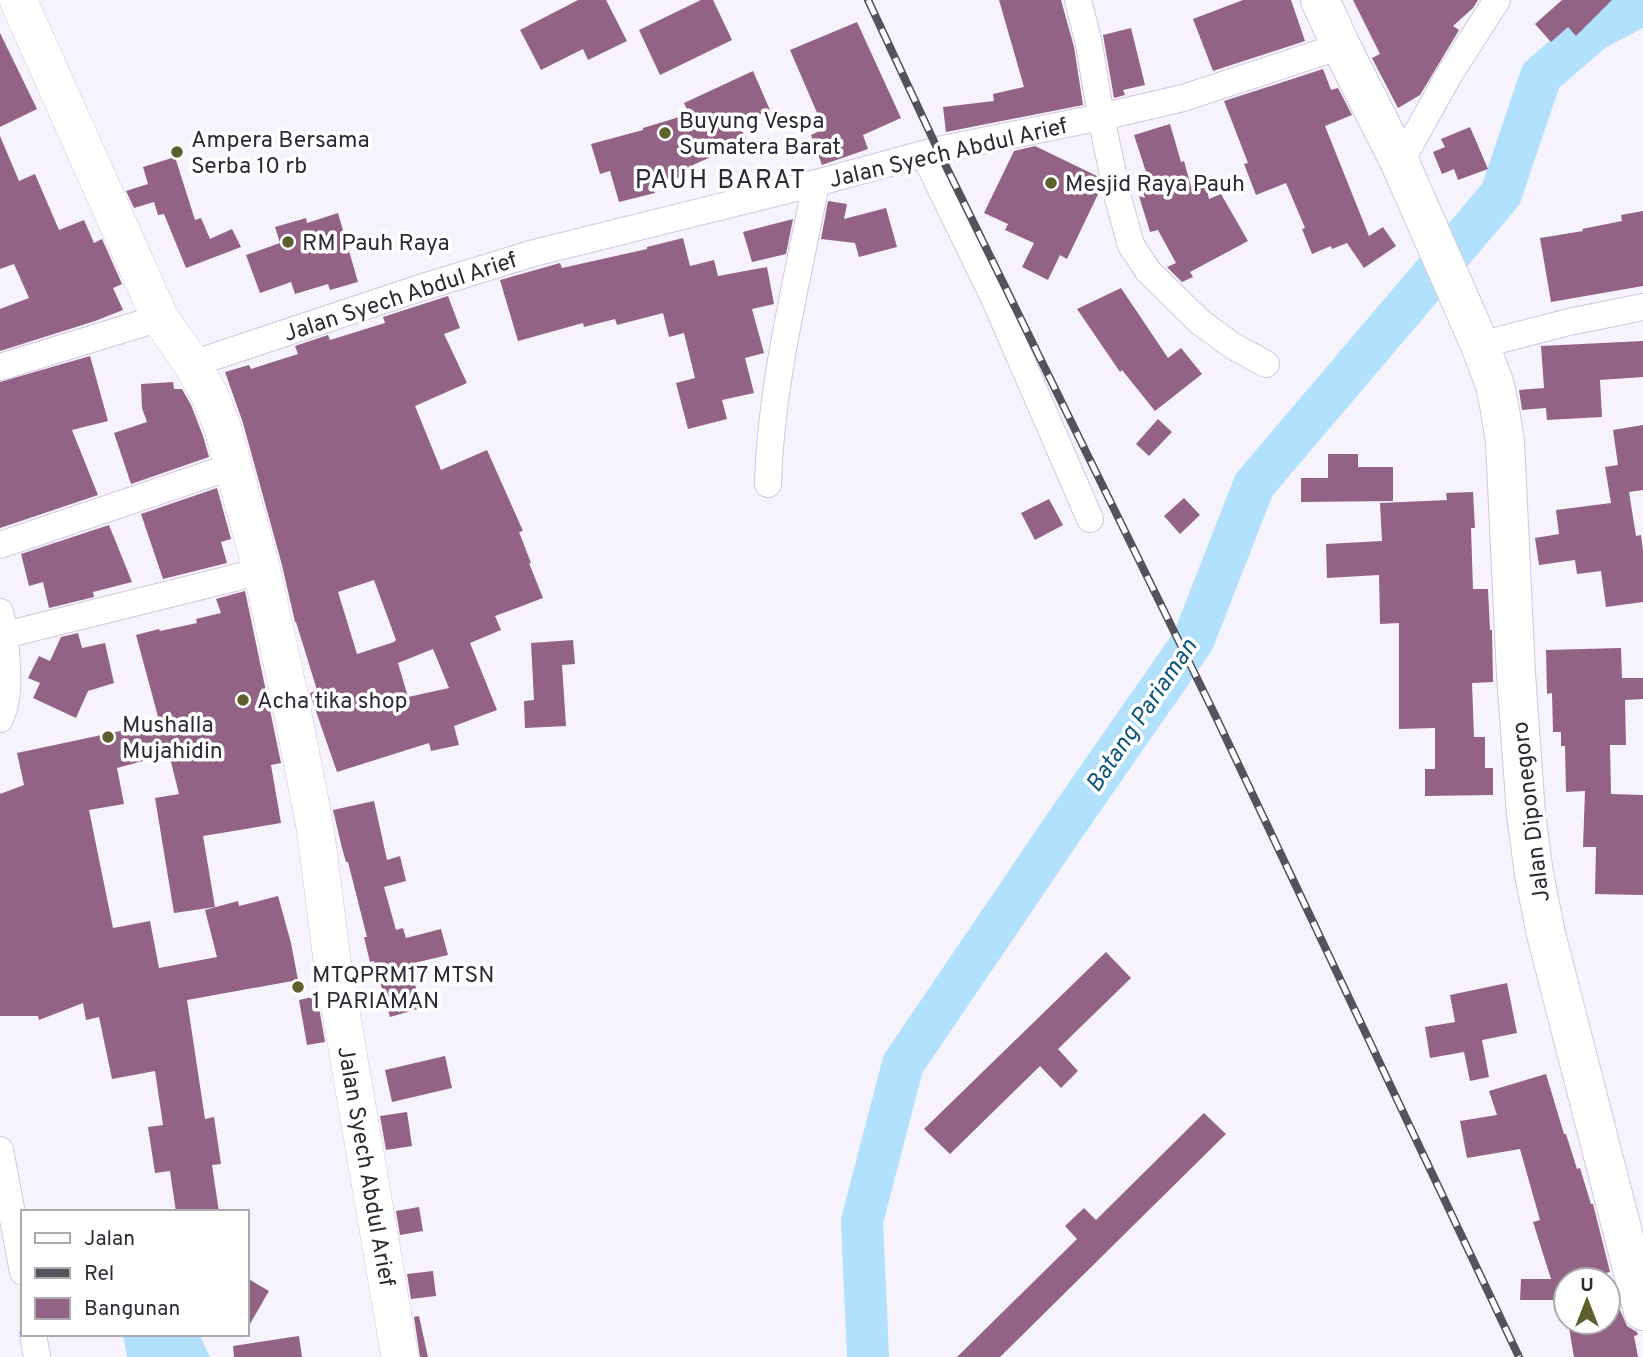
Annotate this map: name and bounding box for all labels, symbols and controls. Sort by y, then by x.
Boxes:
place label: Buyung Vespa Sumatera Barat [679,108,841,163]
street label: Jalan Syech Abdul Arief [827,113,1071,196]
marker: Buyung Vespa Sumatera Barat [657,125,673,141]
place label: Ampera Bersama Serba 10 rb [191,127,370,182]
marker: Ampera Bersama Serba 10 rb [169,144,185,160]
district label: PAUH BARAT [635,165,807,198]
place label: Mesjid Raya Pauh [1065,171,1245,200]
marker: Mesjid Raya Pauh [1043,175,1059,191]
place label: RM Pauh Raya [302,230,450,259]
marker: RM Pauh Raya [280,234,296,250]
street label: Jalan Syech Abdul Arief [280,247,521,350]
water label: Batang Pariaman [1080,634,1205,798]
place label: Acha tika shop [257,688,407,717]
marker: Acha tika shop [235,692,251,708]
place label: Mushalla Mujahidin [122,712,223,767]
street label: Jalan Diponegoro [1507,720,1558,904]
marker: Mushalla Mujahidin [100,729,116,745]
place label: MTQPRM17 MTSN 1 PARIAMAN [312,962,494,1017]
marker: MTQPRM17 MTSN 1 PARIAMAN [290,979,306,995]
street label: Jalan Syech Abdul Arief [329,1044,400,1289]
legend [21,1210,248,1336]
text: Jalan [84,1226,135,1253]
text: Rel [84,1261,114,1288]
north arrow [1552,1266,1622,1336]
text: U [1580,1274,1594,1298]
text: Bangunan [84,1296,180,1323]

